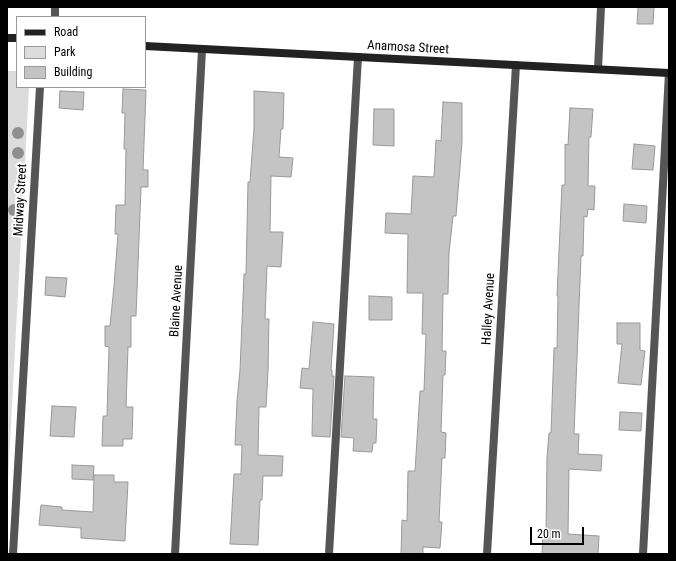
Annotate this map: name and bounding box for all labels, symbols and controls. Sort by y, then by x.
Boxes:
legend [16,16,146,88]
text: Road [54,25,78,39]
street label: Anamosa Street [367,38,449,58]
text: Park [54,45,75,59]
text: Building [54,65,92,79]
street label: Midway Street [11,163,31,237]
street label: Blaine Avenue [167,265,187,337]
street label: Halley Avenue [479,273,499,345]
scale bar [532,519,586,545]
text: 20 m [537,527,561,541]

